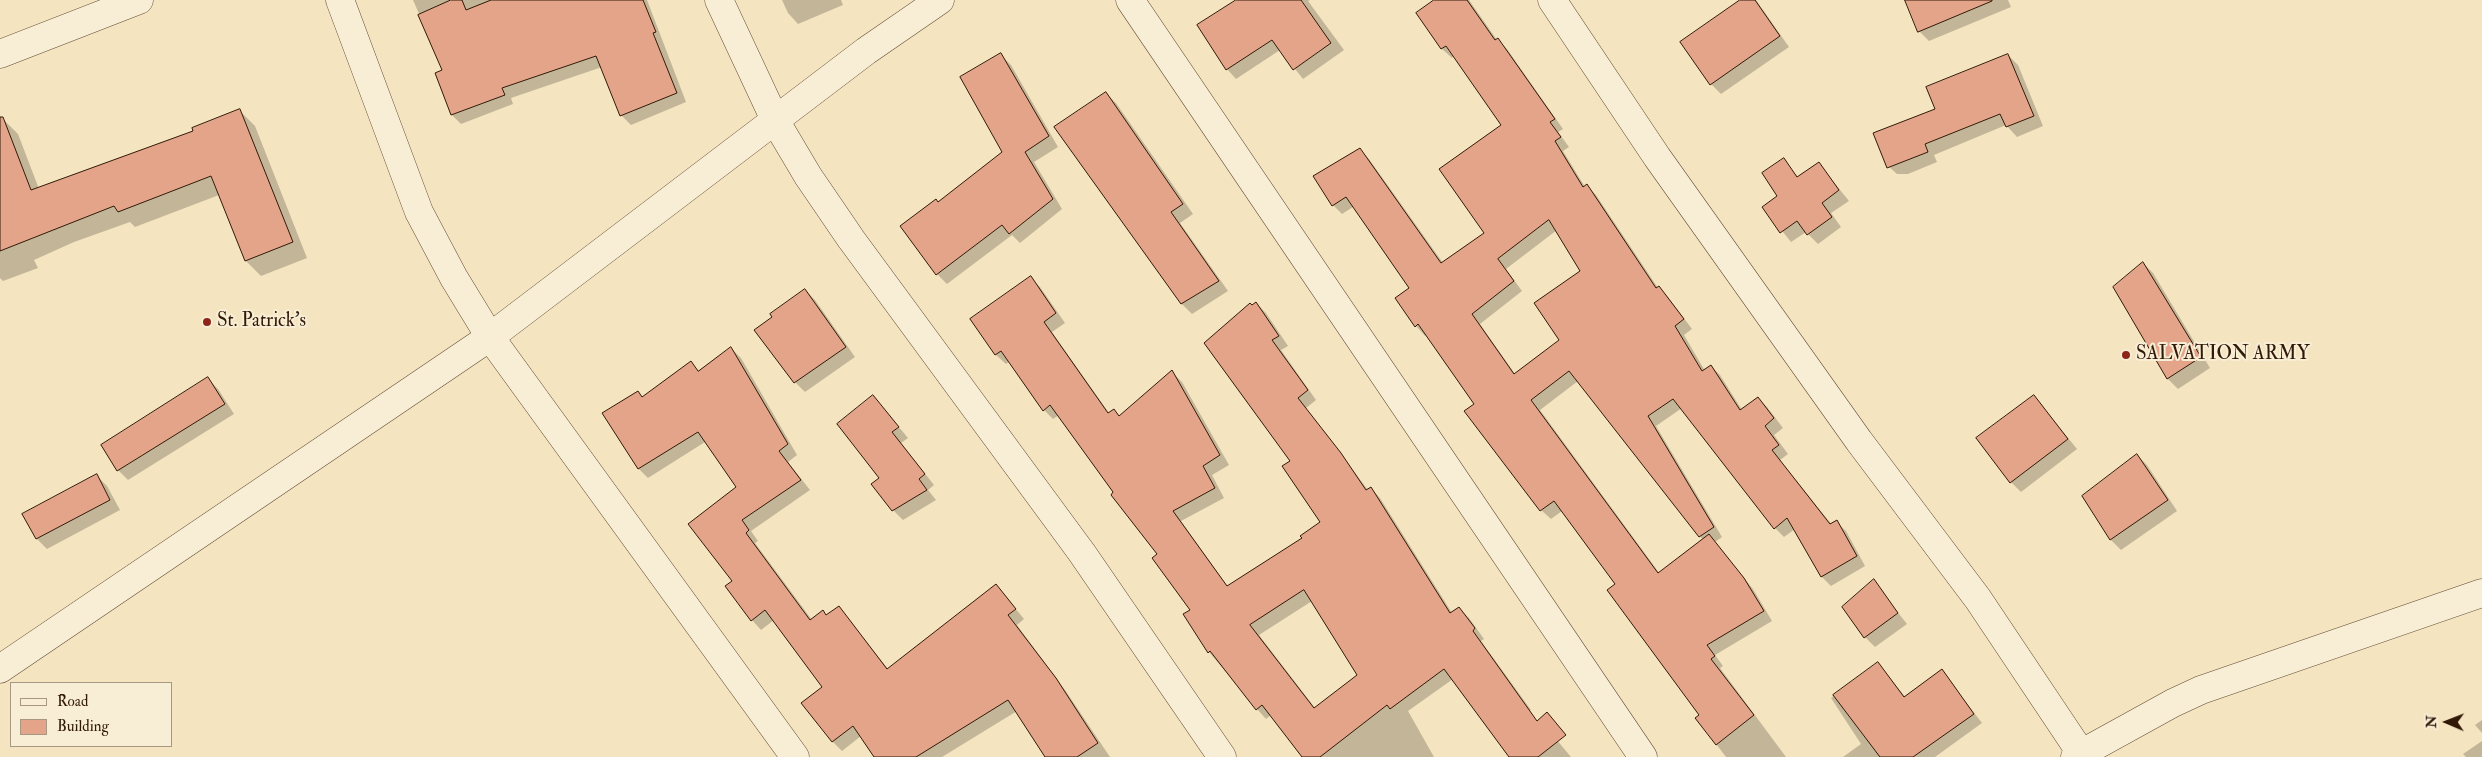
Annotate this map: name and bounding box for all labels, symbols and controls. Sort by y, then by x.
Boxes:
place label: St. Patrick's [217,311,306,333]
marker: St. Patrick's [201,316,213,328]
place label: SALVATION ARMY [2136,344,2310,366]
marker: SALVATION ARMY [2120,349,2132,361]
legend [10,682,172,747]
text: Road [57,692,88,711]
north arrow [2422,697,2472,747]
text: N [2423,715,2440,728]
text: Building [57,717,109,736]

